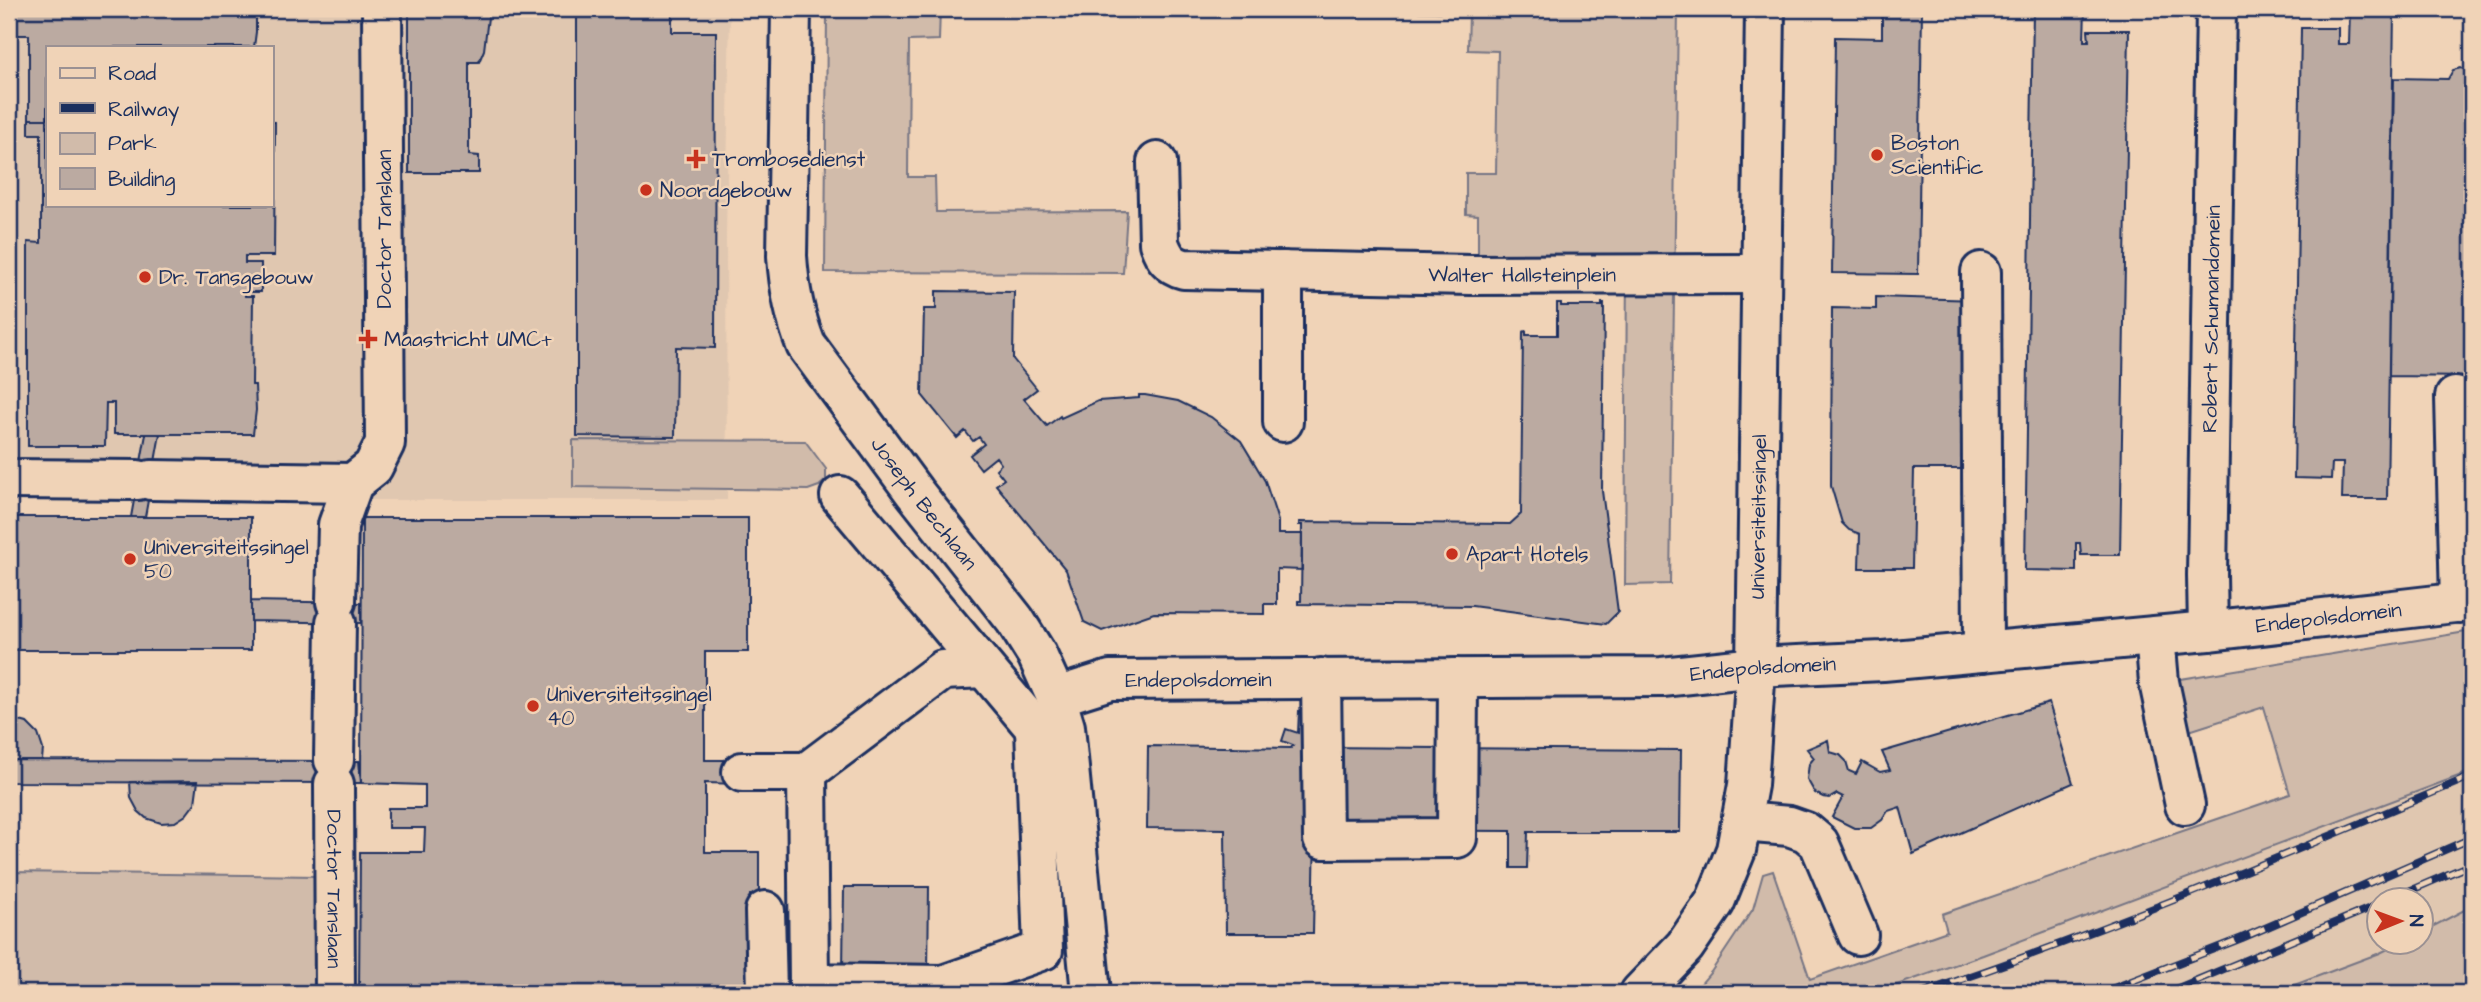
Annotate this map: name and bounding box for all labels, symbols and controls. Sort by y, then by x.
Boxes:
legend [46,46,273,206]
text: Road [108,59,156,88]
text: Railway [108,95,180,126]
text: Park [108,129,157,158]
place label: Boston Scientific [1891,129,1983,182]
place label: Trombosedienst [712,145,866,174]
marker: Boston Scientific [1869,147,1885,163]
marker: Trombosedienst [686,149,706,169]
street label: Doctor Tanslaan [370,150,399,309]
text: Building [108,165,176,196]
place label: Noordgebouw [660,176,793,207]
marker: Noordgebouw [638,182,654,198]
street label: Robert Schumandomein [2195,205,2228,433]
street label: Walter Hallsteinplein [1428,260,1616,291]
place label: Dr. Tansgebouw [159,263,314,294]
marker: Dr. Tansgebouw [137,269,153,285]
place label: Maastricht UMC+ [384,325,552,354]
marker: Maastricht UMC+ [358,329,378,349]
street label: Joseph Bechlaan [863,431,984,576]
street label: Universiteitssingel [1743,434,1776,599]
place label: Universiteitssingel 50 [144,533,309,586]
place label: Apart Hotels [1466,540,1589,570]
marker: Apart Hotels [1444,546,1460,562]
marker: Universiteitssingel 50 [122,551,138,567]
street label: Endepolsdomein [2254,595,2403,640]
street label: Endepolsdomein [1688,649,1837,689]
street label: Endepolsdomein [1125,665,1272,696]
place label: Universiteitssingel 40 [547,680,712,733]
marker: Universiteitssingel 40 [525,698,541,714]
street label: Doctor Tanslaan [319,809,349,969]
north arrow [2366,886,2436,956]
text: N [2402,915,2429,927]

